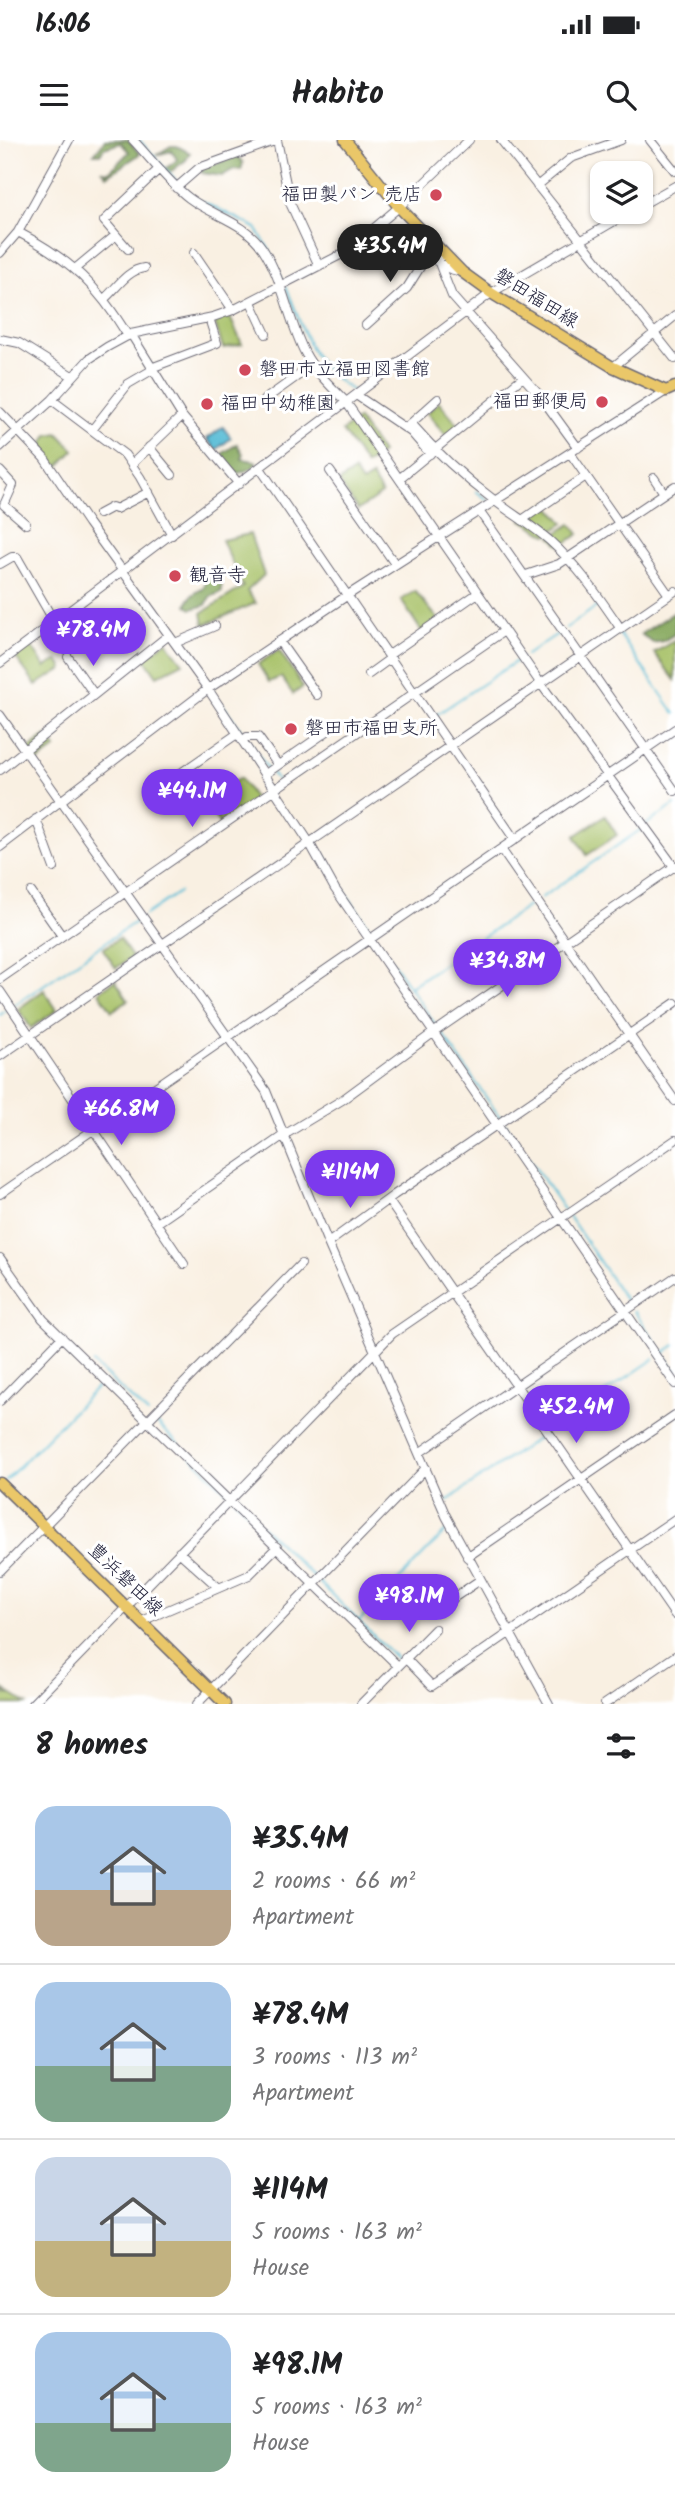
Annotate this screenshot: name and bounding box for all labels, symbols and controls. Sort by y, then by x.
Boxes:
text: 16:06 [35,4,91,46]
text: Habito [291,69,384,120]
icon: menu [35,76,73,114]
icon: search [602,76,640,114]
map controls [590,161,653,224]
button: layers [590,161,653,224]
place label: 福田製パン 売店 [281,180,422,210]
marker: 福田製パン 売店 [428,187,444,203]
pin: ¥35.4M [333,225,447,284]
text: ¥35.4M [353,229,427,265]
street label: 磐田福田線 [488,261,584,337]
place label: 磐田市立福田図書館 [259,355,430,385]
marker: 磐田市立福田図書館 [237,362,253,378]
place label: 福田郵便局 [493,387,588,417]
place label: 福田中幼稚園 [221,389,335,419]
marker: 福田郵便局 [594,394,610,410]
marker: 福田中幼稚園 [199,396,215,412]
place label: 観音寺 [189,561,246,591]
marker: 観音寺 [167,568,183,584]
pin: ¥78.4M [36,608,150,668]
text: ¥78.4M [56,613,130,649]
place label: 磐田市福田支所 [305,714,438,744]
marker: 磐田市福田支所 [283,721,299,737]
pin: ¥44.1M [135,770,249,829]
text: ¥44.1M [157,774,227,810]
pin: ¥34.8M [450,940,564,999]
text: ¥34.8M [469,944,545,980]
pin: ¥66.8M [64,1088,178,1147]
text: ¥66.8M [83,1092,159,1128]
pin: ¥114M [301,1150,399,1210]
text: ¥114M [321,1155,379,1191]
pin: ¥52.4M [519,1386,633,1445]
text: ¥52.4M [539,1390,613,1426]
street label: 豊浜磐田線 [80,1536,170,1624]
pin: ¥98.1M [352,1574,466,1634]
text: ¥98.1M [374,1579,444,1615]
text: 8 homes [35,1722,148,1770]
icon: filters [602,1727,640,1765]
text: ¥35.4M [252,1816,348,1864]
icon: home [91,1834,175,1918]
text: 2 rooms · 66 m² [252,1864,415,1900]
text: Apartment [252,1900,354,1936]
text: ¥78.4M [252,1992,348,2040]
icon: home [91,2010,175,2094]
text: 3 rooms · 113 m² [252,2040,417,2076]
text: Apartment [252,2076,354,2112]
text: ¥114M [252,2167,328,2215]
icon: home [91,2185,175,2269]
text: 5 rooms · 163 m² [252,2215,422,2251]
text: House [252,2251,309,2287]
text: ¥98.1M [252,2342,342,2390]
icon: home [91,2360,175,2444]
text: 5 rooms · 163 m² [252,2390,422,2426]
text: House [252,2426,309,2462]

